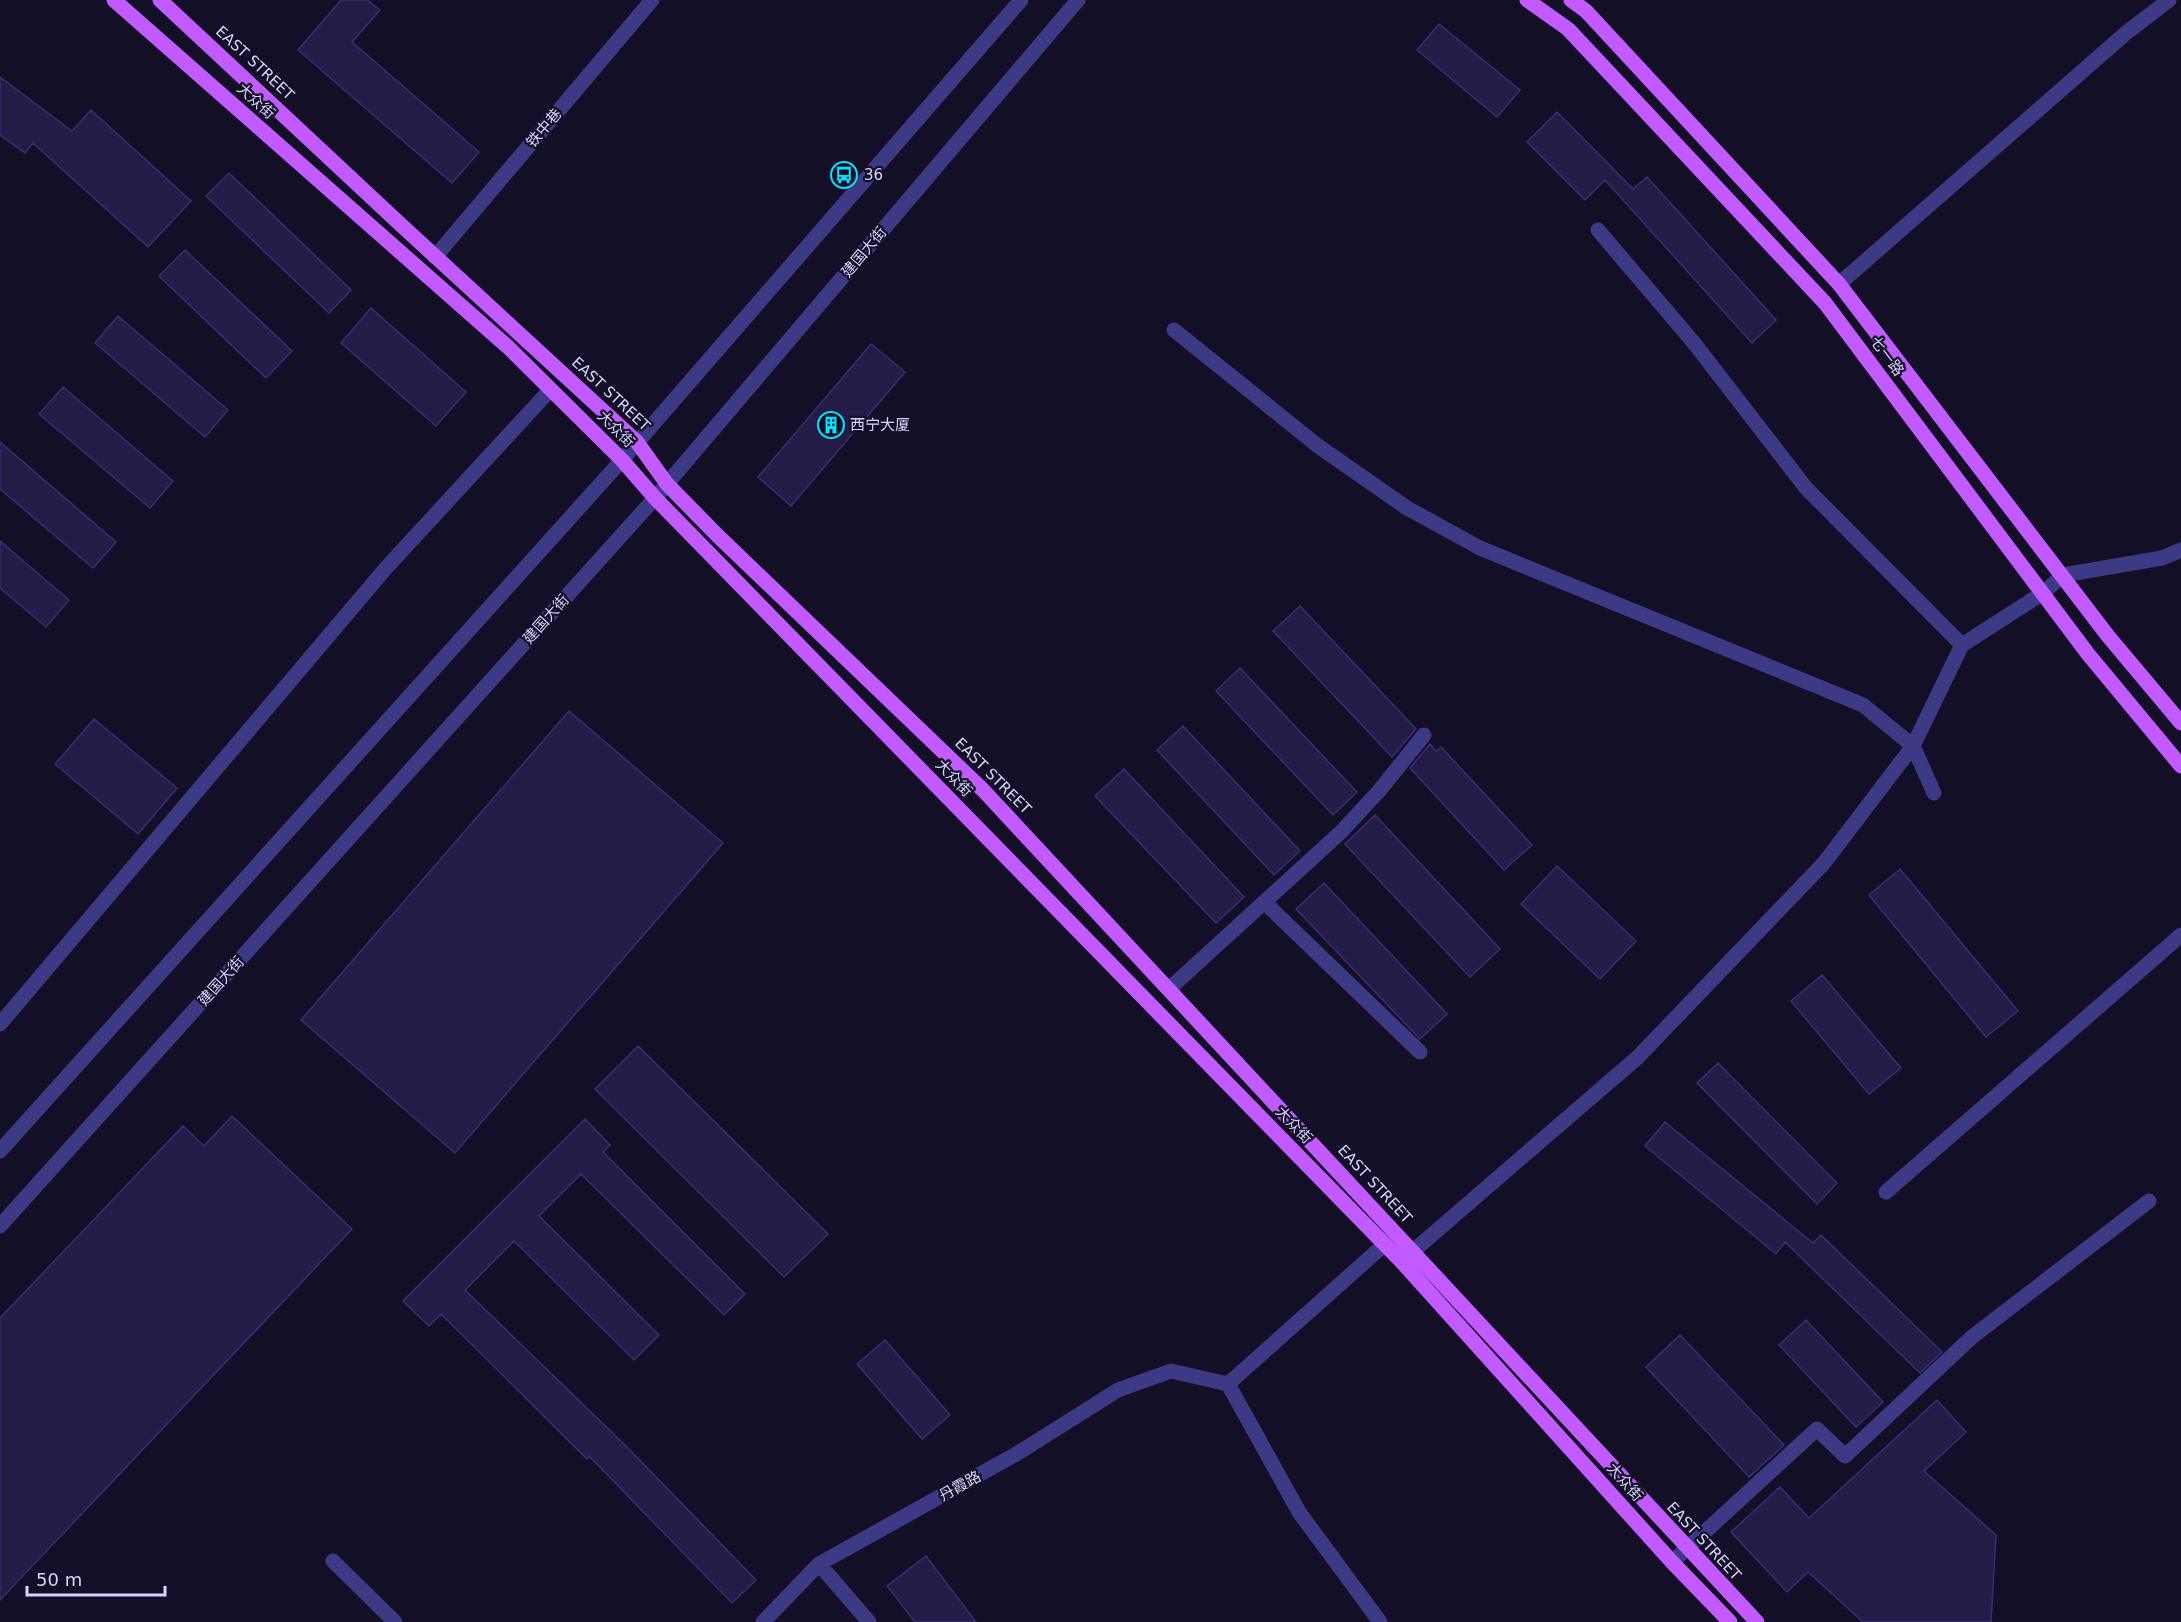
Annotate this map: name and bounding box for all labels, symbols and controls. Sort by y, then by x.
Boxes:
street label: EAST STREET [212,22,298,104]
street label: 大众街 [233,79,279,123]
street label: 铁中巷 [523,105,565,151]
bus stop icon: 36 [829,160,859,190]
place label: 36 [864,166,883,184]
street label: 建国大街 [838,223,890,281]
street label: 七一路 [1866,333,1908,379]
street label: EAST STREET [568,353,654,435]
street label: 大众街 [594,407,638,451]
building icon: 西宁大厦 [816,410,846,440]
place label: 西宁大厦 [850,416,910,434]
street label: 建国大街 [519,591,573,647]
street label: EAST STREET [951,734,1035,818]
street label: 大众街 [932,756,976,800]
street label: 建国大街 [194,953,248,1009]
street label: 大众街 [1272,1103,1316,1147]
street label: EAST STREET [1334,1141,1416,1227]
street label: 大众街 [1603,1459,1647,1505]
street label: 丹霞路 [936,1467,984,1505]
street label: EAST STREET [1663,1498,1745,1584]
scale bar [27,1559,165,1597]
text: 50 m [36,1569,82,1590]

